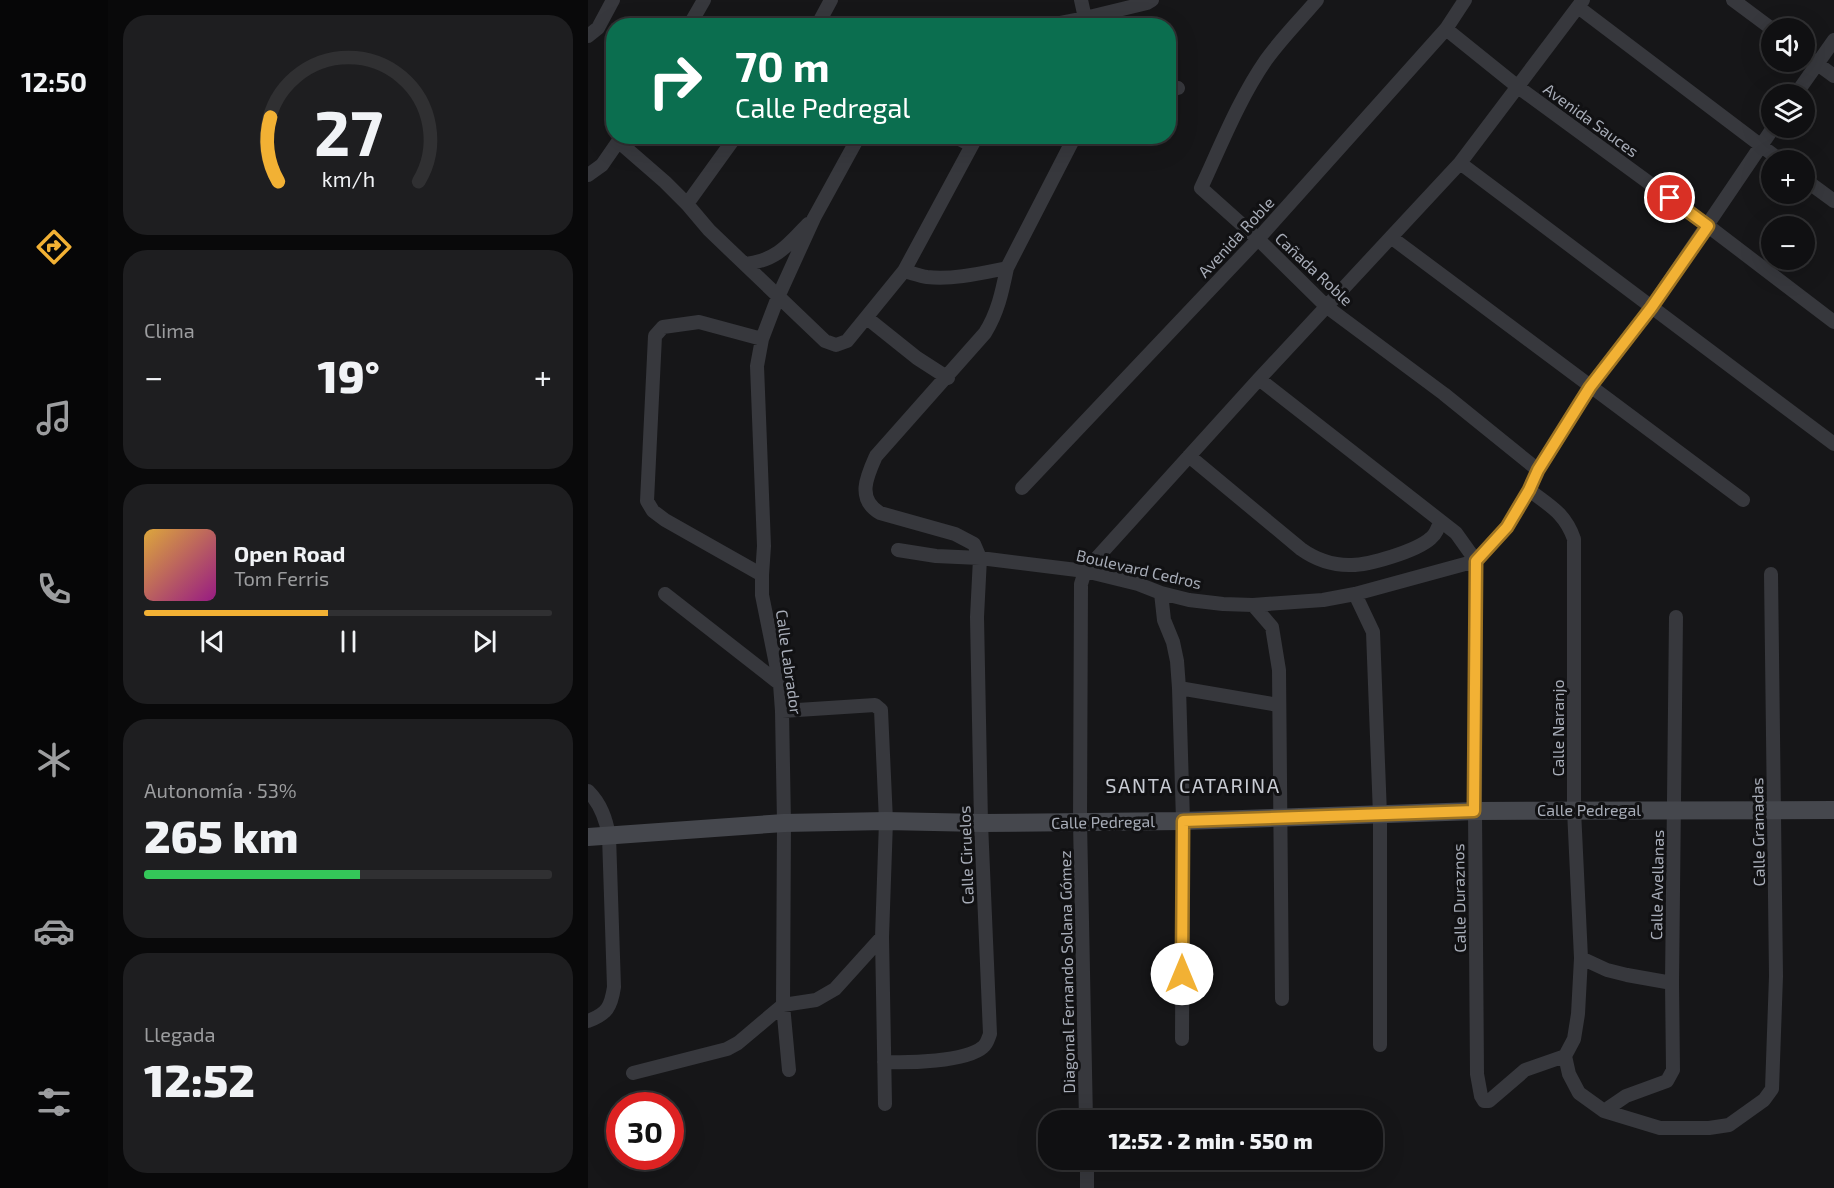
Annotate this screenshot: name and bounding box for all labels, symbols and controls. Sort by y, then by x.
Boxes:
map controls [1761,18,1815,270]
button: sound [1761,18,1815,72]
text: 70 m [735,40,830,90]
icon: right [636,42,714,120]
text: 12:50 [21,65,87,97]
street label: Avenida Sauces [1540,79,1642,160]
button: layers [1761,84,1815,138]
text: Calle Pedregal [735,91,910,123]
text: 27 [313,94,383,169]
button: + [1761,150,1815,204]
text: km/h [321,166,375,191]
pin [1644,172,1695,223]
icon: arrive [1653,181,1686,214]
street label: Avenida Roble [1194,193,1278,281]
button: − [1761,216,1815,270]
icon: directions [33,226,75,268]
street label: Cañada Roble [1272,228,1357,309]
text: Clima [144,318,195,342]
text: 19° [317,348,380,402]
text: − [144,356,163,396]
text: + [534,356,552,396]
icon: music [33,397,75,439]
text: Open Road [234,540,346,566]
street label: Boulevard Cedros [1075,545,1204,592]
text: Tom Ferris [234,566,329,590]
icon: phone [33,568,75,610]
street label: Calle Labrador [773,608,806,716]
icon: previous [196,625,229,658]
icon: pause [332,625,365,658]
icon: next [468,625,501,658]
street label: Calle Naranjo [1548,679,1568,777]
icon: climate [33,739,75,781]
district label: SANTA CATARINA [1105,773,1281,797]
street label: Calle Granadas [1747,777,1768,887]
text: Autonomía · 53% [144,778,297,802]
street label: Calle Pedregal [1537,800,1641,819]
street label: Calle Ciruelos [954,805,977,905]
text: 265 km [144,808,299,862]
street label: Calle Pedregal [1051,811,1155,832]
street label: Calle Avellanas [1646,830,1667,940]
street label: Calle Duraznos [1448,843,1469,953]
street label: Diagonal Fernando Solana Gómez [1055,850,1078,1094]
icon: car [33,910,75,952]
position arrow [1150,942,1214,1006]
text: Llegada [144,1022,215,1046]
text: 12:52 [144,1052,255,1106]
icon: filters [33,1081,75,1123]
speed limit sign: 30 [606,1092,684,1170]
text: 12:52 · 2 min · 550 m [1108,1127,1313,1153]

